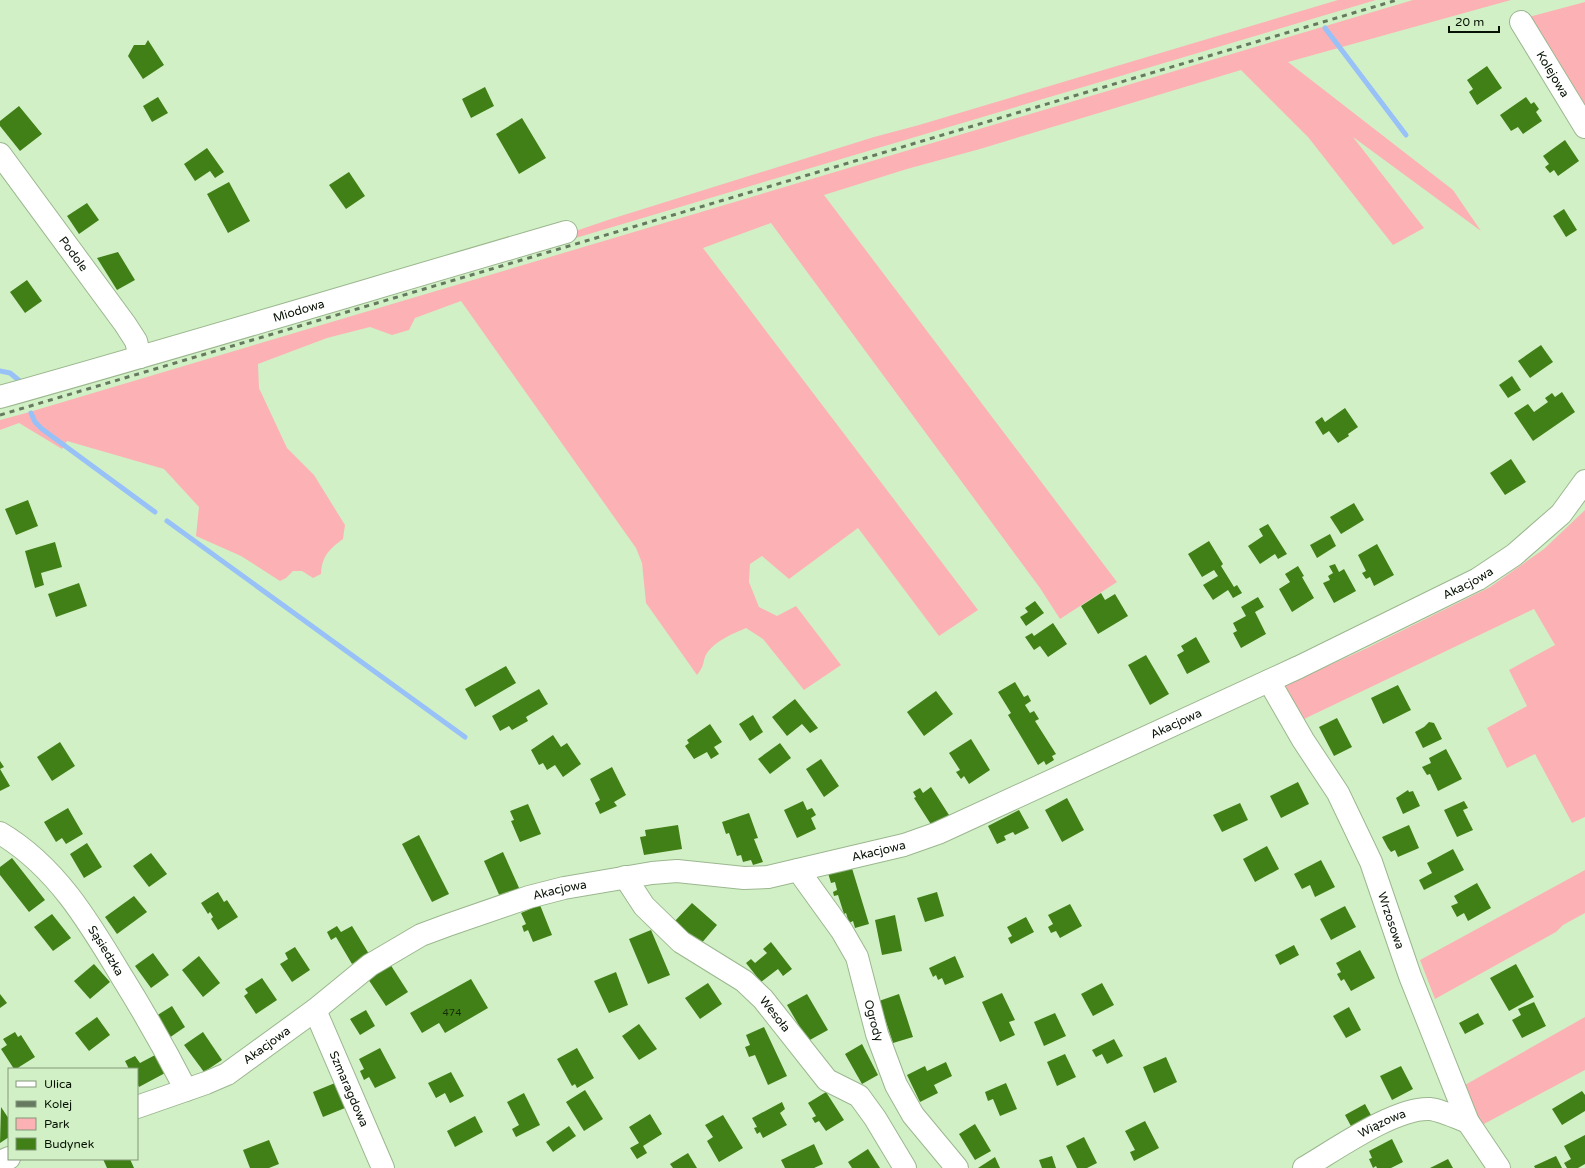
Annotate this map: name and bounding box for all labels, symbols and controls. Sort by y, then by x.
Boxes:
scale bar [1449,8,1499,34]
text: 20 m [1455,15,1484,29]
street label: Kolejowa [1533,48,1572,100]
street label: Podole [56,234,91,274]
street label: Miodowa [271,296,326,325]
street label: Akacjowa [1440,564,1496,602]
street label: Akacjowa [1148,706,1204,741]
street label: Akacjowa [850,838,907,864]
street label: Akacjowa [531,877,588,903]
street label: Wrzosowa [1375,890,1407,951]
street label: Sąsiedzka [85,923,127,978]
street label: Wesoła [757,994,793,1035]
street label: Ogrody [861,998,886,1044]
house number: 474 [443,1007,461,1019]
street label: Akacjowa [240,1023,293,1067]
street label: Szmaragdowa [327,1049,371,1129]
legend [8,1068,138,1160]
text: Ulica [44,1077,72,1091]
text: Kolej [44,1097,72,1111]
street label: Wiązowa [1356,1106,1408,1141]
text: Park [44,1117,70,1131]
text: Budynek [44,1137,95,1151]

